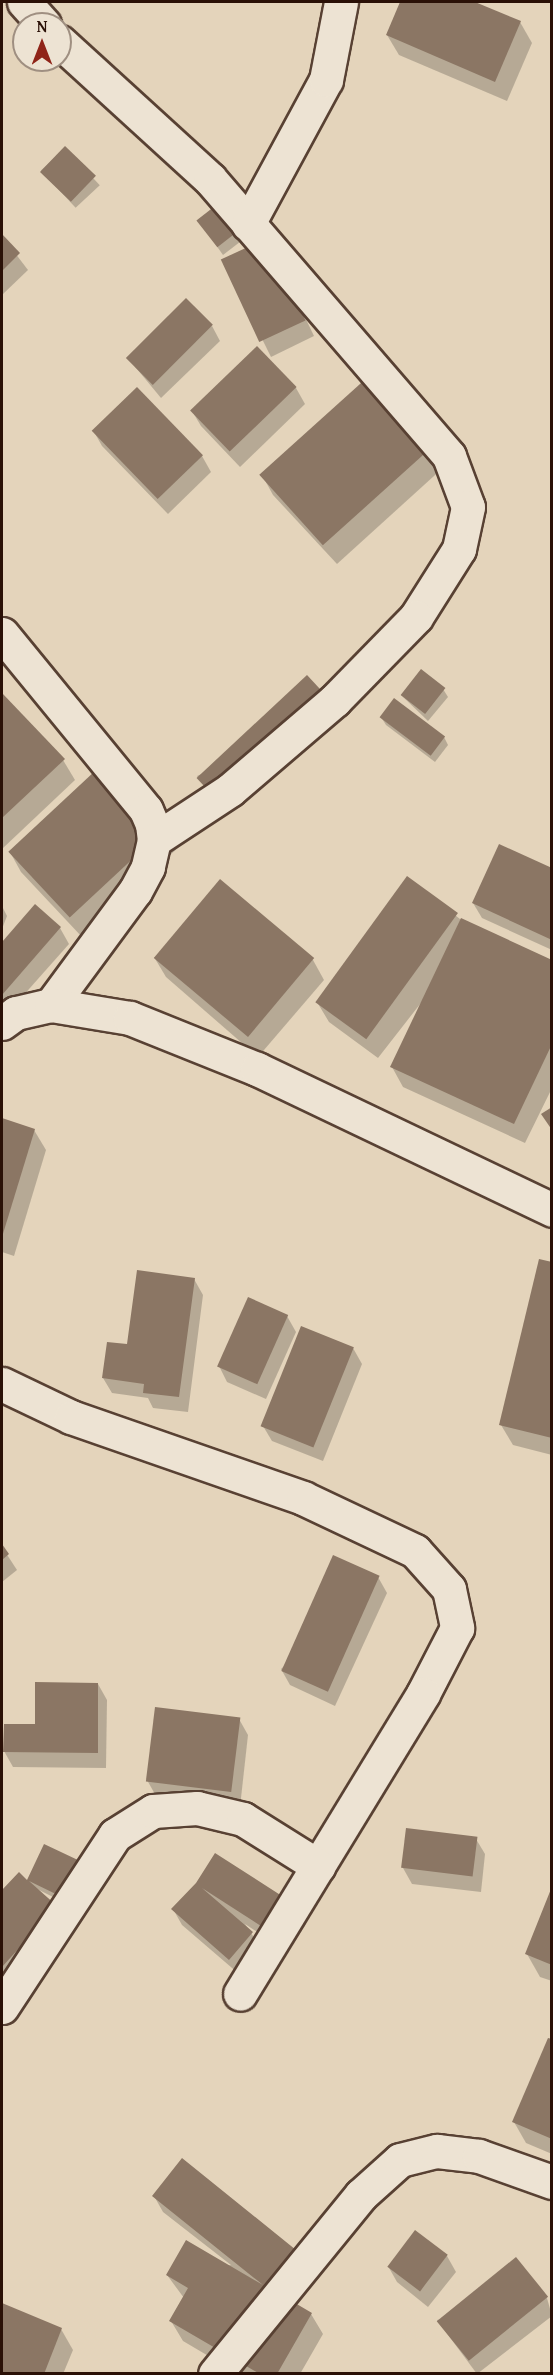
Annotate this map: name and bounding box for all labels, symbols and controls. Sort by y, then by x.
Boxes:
north arrow [12,12,72,72]
text: N [37,14,47,38]

